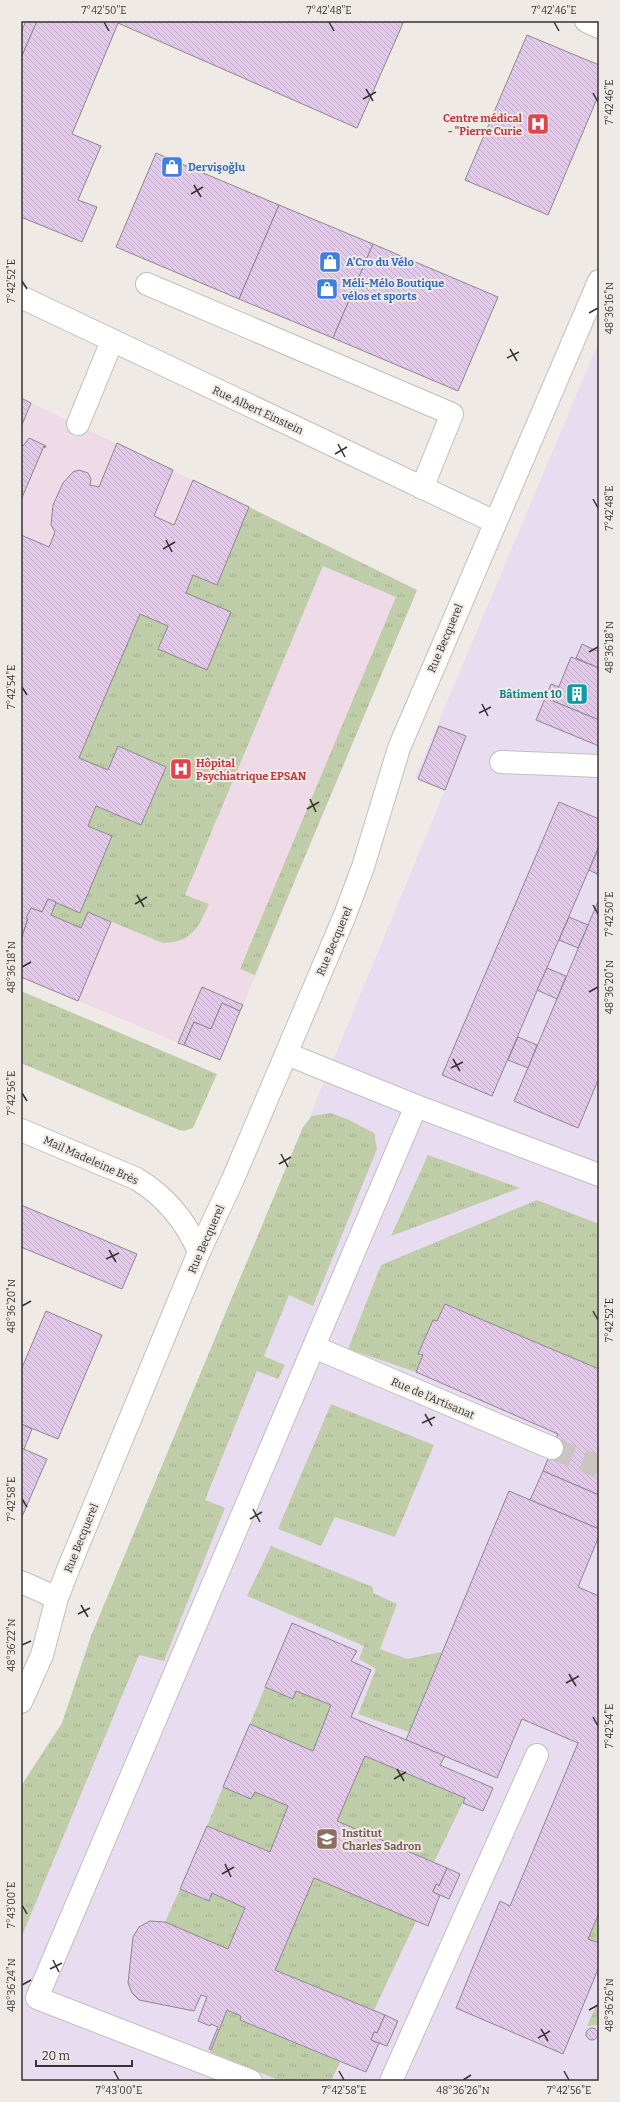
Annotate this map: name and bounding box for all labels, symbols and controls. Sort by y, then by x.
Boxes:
text: 7°42'50"E [81,5,127,17]
text: 7°42'48"E [306,5,352,17]
text: 7°42'46"E [531,5,577,17]
text: 7°42'46"E [604,79,616,125]
hospital icon: Centre médical - "Pierre Curie [525,111,551,137]
place label: Centre médical - "Pierre Curie [443,112,523,138]
shop icon: Dervişoğlu [159,154,185,180]
place label: Dervişoğlu [188,161,245,174]
shop icon: A'Cro du Vélo [317,249,343,275]
place label: A'Cro du Vélo [346,256,414,269]
text: 7°42'52"E [6,259,18,303]
shop icon: Méli-Mélo Boutique vélos et sports [314,276,340,302]
place label: Méli-Mélo Boutique vélos et sports [341,277,444,303]
text: 48°36'16"N [604,282,616,334]
street label: Rue Albert Einstein [210,384,305,437]
text: 7°42'48"E [604,485,616,531]
street label: Rue Becquerel [425,602,466,675]
text: 48°36'18"N [604,621,616,673]
text: 7°42'54"E [6,665,18,709]
building icon: Bâtiment 10 [564,681,590,707]
place label: Bâtiment 10 [499,688,562,701]
hospital icon: Hôpital Psychiatrique EPSAN [168,756,194,782]
place label: Hôpital Psychiatrique EPSAN [196,757,307,783]
text: 7°42'50"E [604,891,616,937]
street label: Rue Becquerel [314,905,355,978]
text: 48°36'18"N [6,941,18,993]
text: 48°36'20"N [604,960,616,1014]
text: 7°42'56"E [6,1071,18,1115]
street label: Mail Madeleine Brès [41,1134,140,1187]
street label: Rue Becquerel [186,1203,227,1275]
text: 48°36'20"N [6,1279,18,1333]
text: 7°42'52"E [604,1298,616,1342]
street label: Rue de l'Artisanat [389,1375,476,1422]
text: 7°42'58"E [6,1477,18,1521]
street label: Rue Becquerel [62,1502,101,1575]
text: 48°36'22"N [6,1618,18,1671]
text: 7°42'54"E [604,1704,616,1748]
school or university icon: Institut Charles Sadron [314,1826,340,1852]
place label: Institut Charles Sadron [342,1827,421,1853]
text: 7°43'00"E [6,1882,18,1928]
text: 48°36'24"N [6,1958,18,2012]
text: 48°36'26"N [604,1978,616,2032]
scale bar [36,2042,132,2068]
text: 20 m [42,2049,71,2063]
text: 7°43'00"E [96,2085,142,2097]
text: 7°42'58"E [322,2085,366,2097]
text: 48°36'26"N [436,2085,490,2097]
text: 7°42'56"E [547,2085,591,2097]

